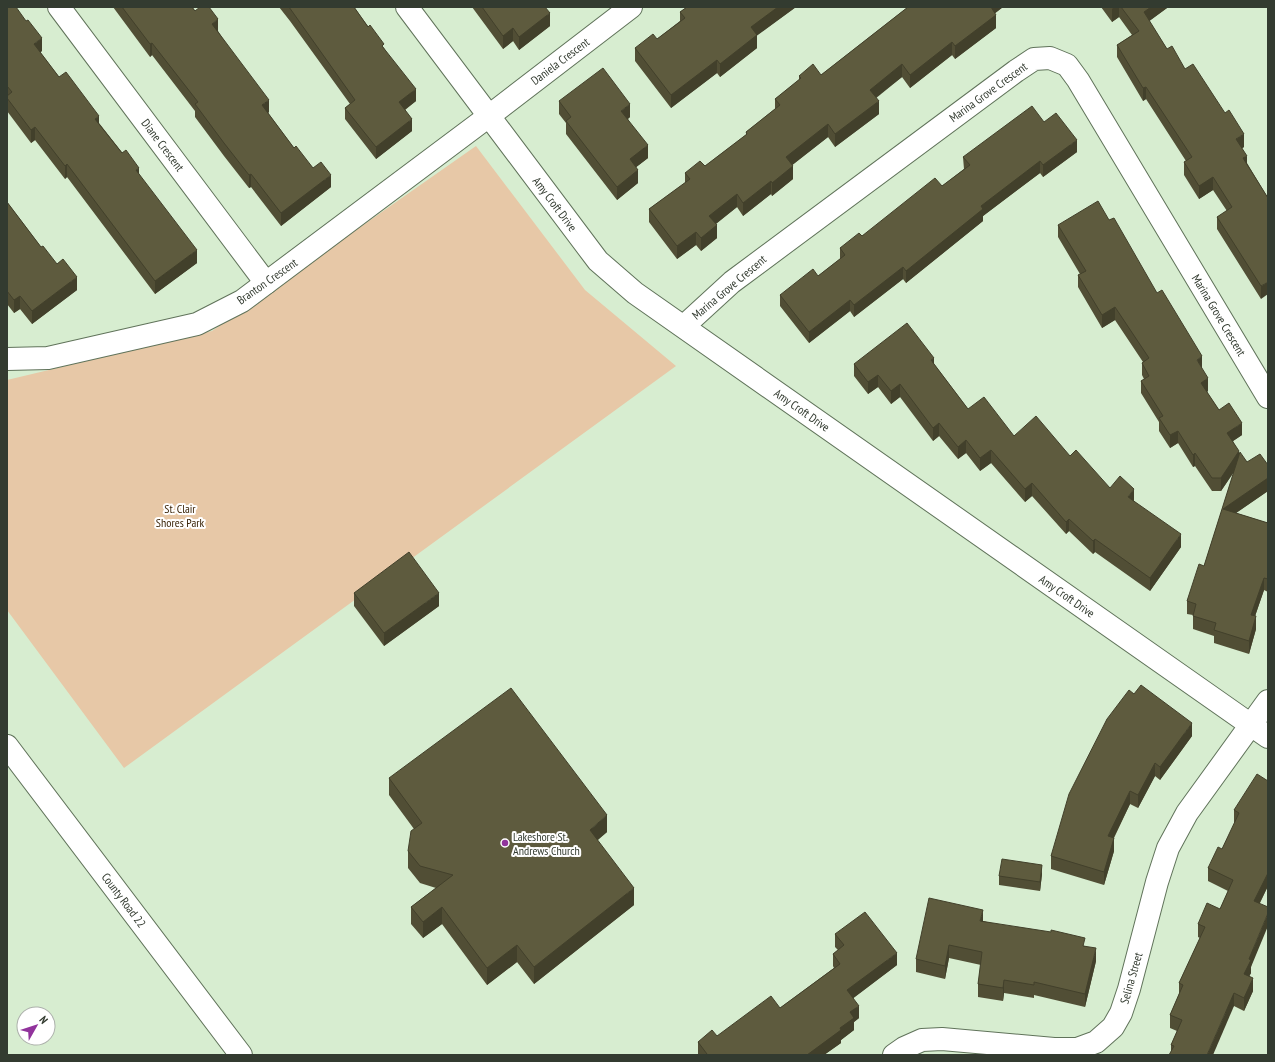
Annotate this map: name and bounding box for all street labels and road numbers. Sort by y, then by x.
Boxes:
street label: Daniela Crescent [528,34,593,88]
street label: Marina Grove Crescent [946,58,1030,125]
street label: Diane Crescent [138,116,188,175]
street label: Amy Croft Drive [530,174,580,234]
street label: Marina Grove Crescent [689,251,770,323]
street label: Branton Crescent [234,254,301,307]
street label: Marina Grove Crescent [1189,271,1250,359]
street label: Amy Croft Drive [771,385,833,435]
street label: Amy Croft Drive [1036,571,1098,621]
street label: County Road 22 [99,870,149,930]
street label: Selina Street [1116,950,1146,1006]

